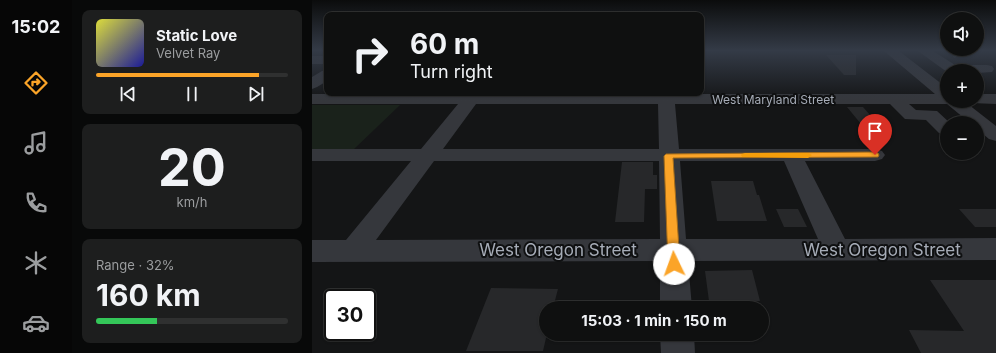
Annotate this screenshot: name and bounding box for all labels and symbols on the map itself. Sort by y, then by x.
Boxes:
street label: West Maryland Street [712,92,834,107]
pin [858,114,892,155]
street label: West Oregon Street [479,240,637,260]
street label: West Oregon Street [803,240,961,260]
position arrow [653,243,695,285]
speed limit sign: 30 [324,289,376,341]

